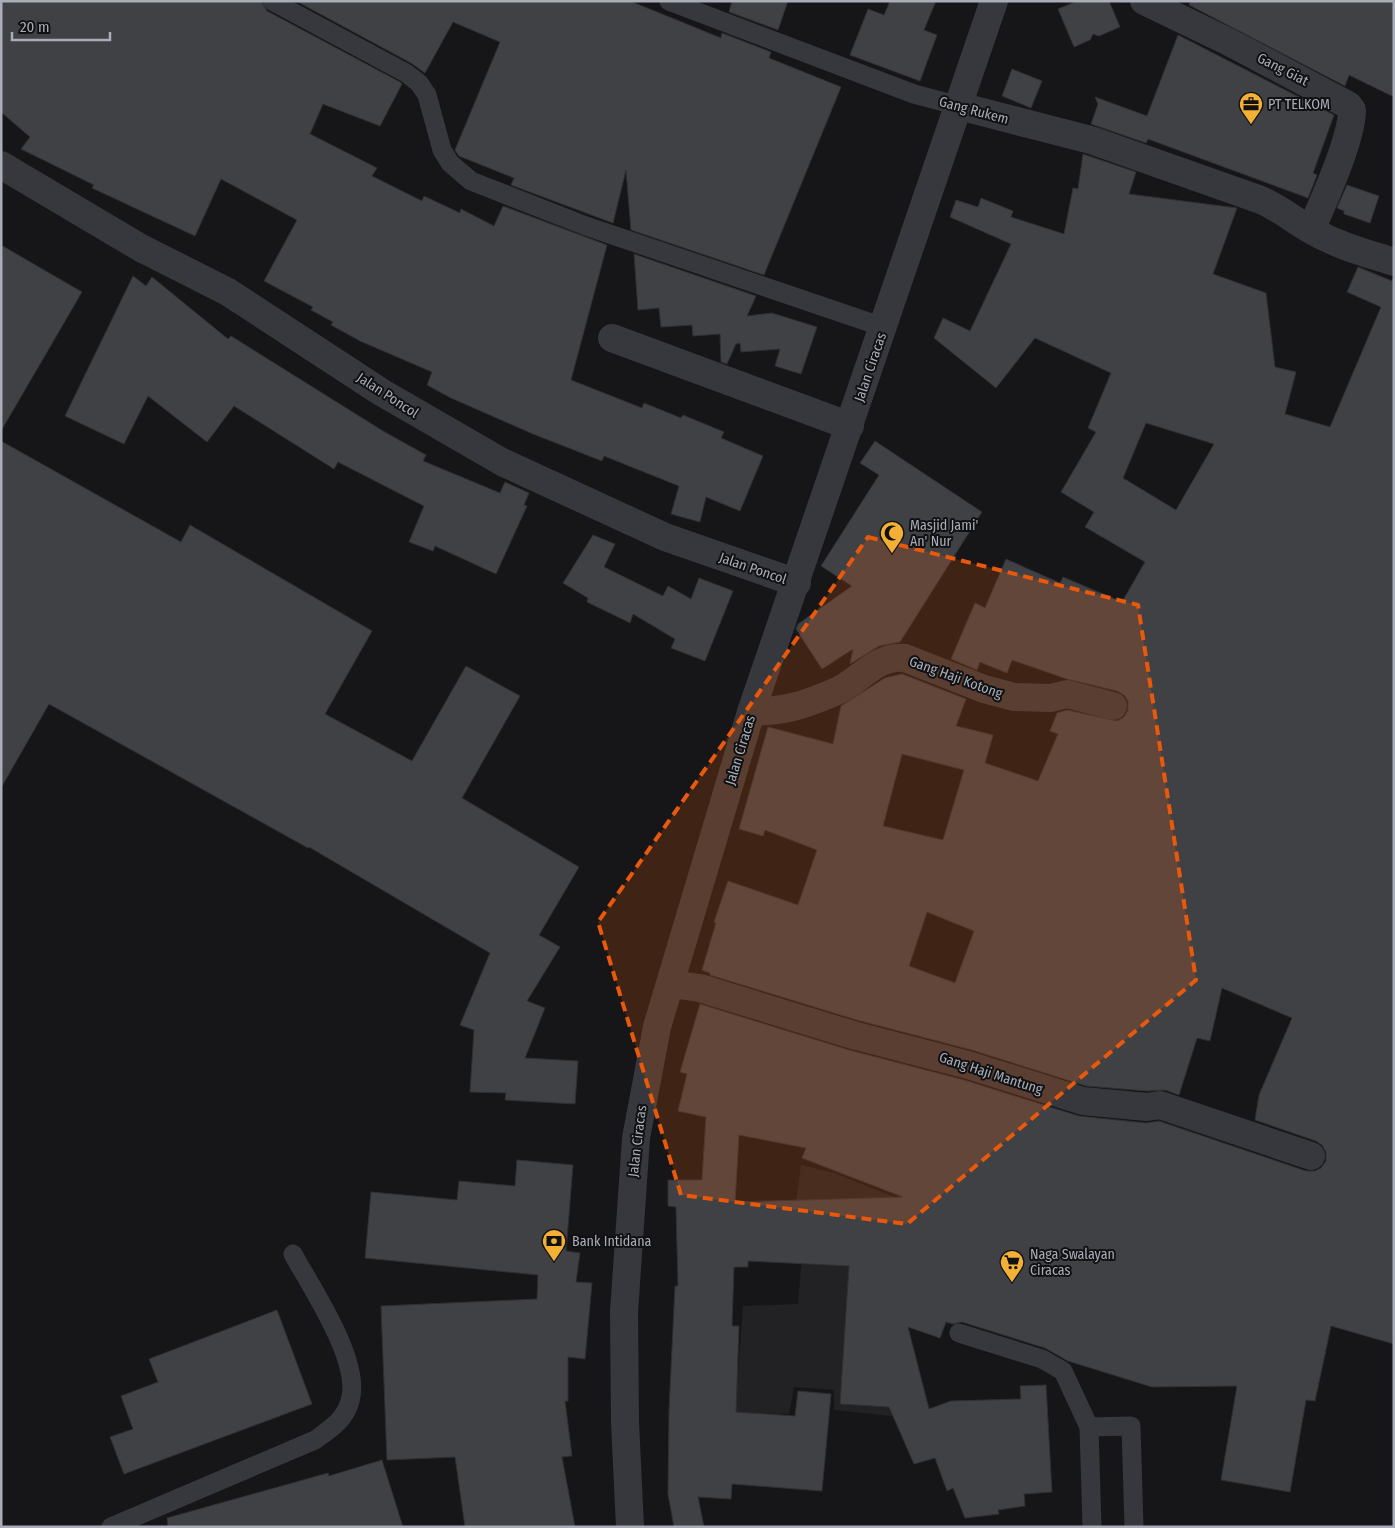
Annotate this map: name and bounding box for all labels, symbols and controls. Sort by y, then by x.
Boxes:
scale bar [12,10,110,42]
text: 20 m [20,18,50,36]
street label: Gang Giat [1254,49,1312,90]
office icon: PT TELKOM [1238,91,1264,125]
street label: Gang Rukem [937,93,1010,128]
place label: PT TELKOM [1268,96,1330,113]
street label: Jalan Ciracas [851,330,890,404]
street label: Jalan Poncol [354,369,422,422]
place label: Masjid Jami' An' Nur [910,517,979,550]
mosque icon: Masjid Jami' An' Nur [879,520,905,554]
street label: Jalan Poncol [717,549,789,588]
street label: Gang Haji Kotong [907,653,1005,702]
street label: Jalan Ciracas [722,713,759,787]
street label: Gang Haji Mantung [937,1049,1045,1098]
street label: Jalan Ciracas [625,1104,650,1178]
bank icon: Bank Intidana [541,1228,567,1262]
place label: Bank Intidana [572,1233,652,1250]
place label: Naga Swalayan Ciracas [1030,1246,1115,1279]
supermarket icon: Naga Swalayan Ciracas [999,1249,1025,1283]

